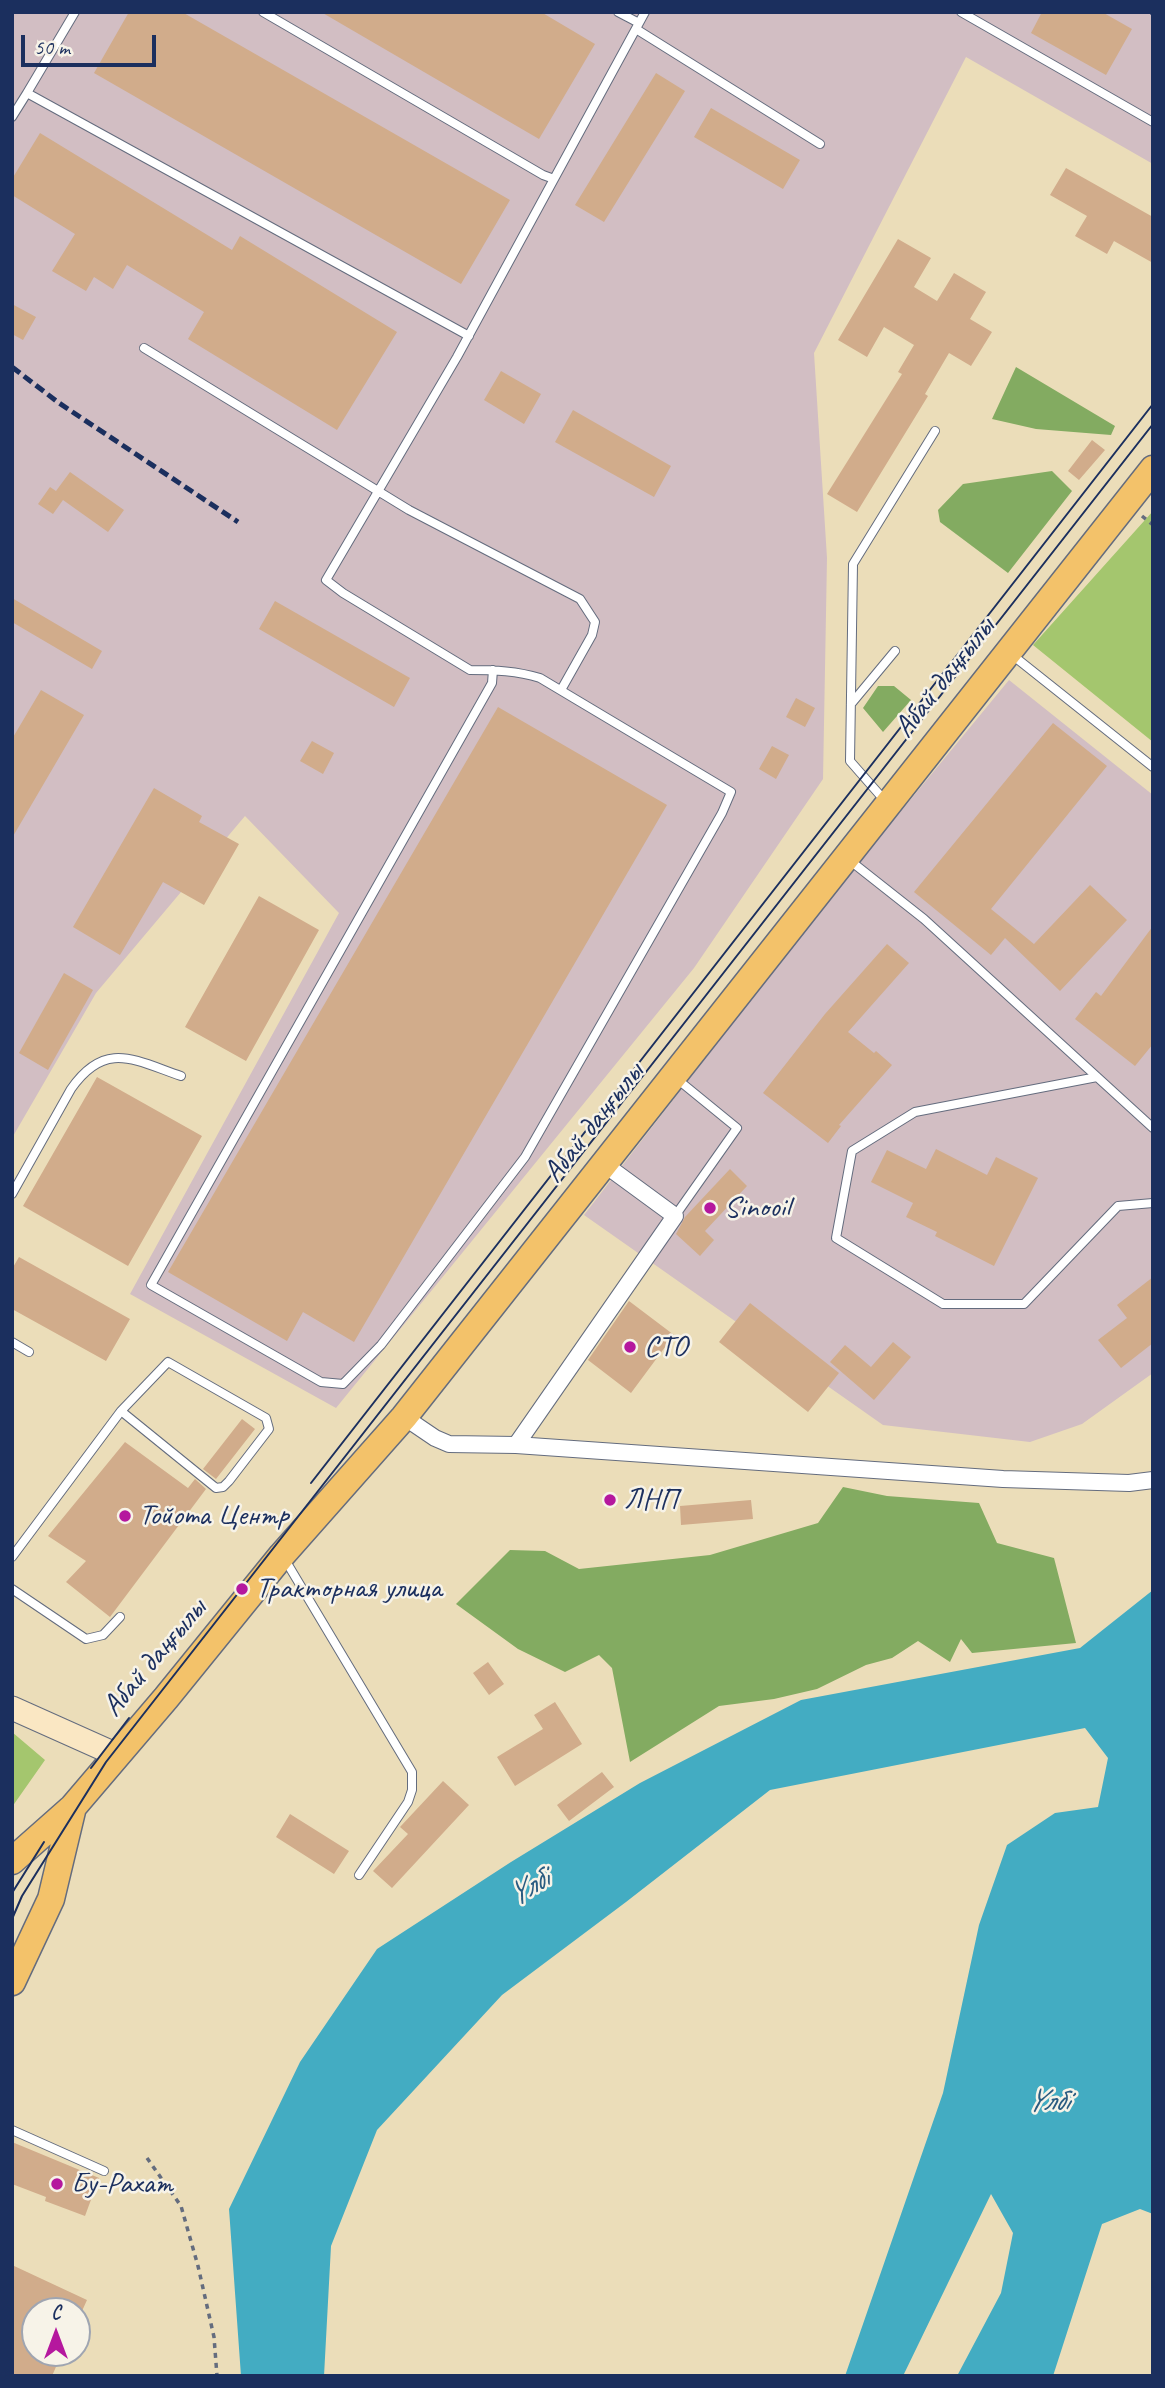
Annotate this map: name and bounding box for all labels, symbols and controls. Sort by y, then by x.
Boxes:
scale bar [24,21,159,65]
text: 50 m [34,34,70,60]
street label: Абай даңғылы [887,611,1003,745]
street label: Абай даңғылы [536,1056,652,1190]
place label: Sinooil [724,1190,790,1226]
marker: Sinooil [702,1200,718,1216]
place label: СТО [644,1329,687,1365]
marker: СТО [622,1339,638,1355]
place label: ЛНП [624,1482,677,1518]
marker: ЛНП [602,1492,618,1508]
place label: Тойота Центр [139,1498,289,1534]
marker: Тойота Центр [117,1508,133,1524]
place label: Тракторная улица [256,1571,442,1607]
marker: Тракторная улица [234,1581,250,1597]
street label: Абай даңғылы [95,1592,215,1724]
water label: Үлбі [501,1861,557,1915]
water label: Үлбі [1027,2083,1069,2121]
place label: Бу-Рахат [71,2166,173,2202]
marker: Бу-Рахат [49,2176,65,2192]
north arrow [21,2297,91,2367]
text: С [51,2301,61,2325]

